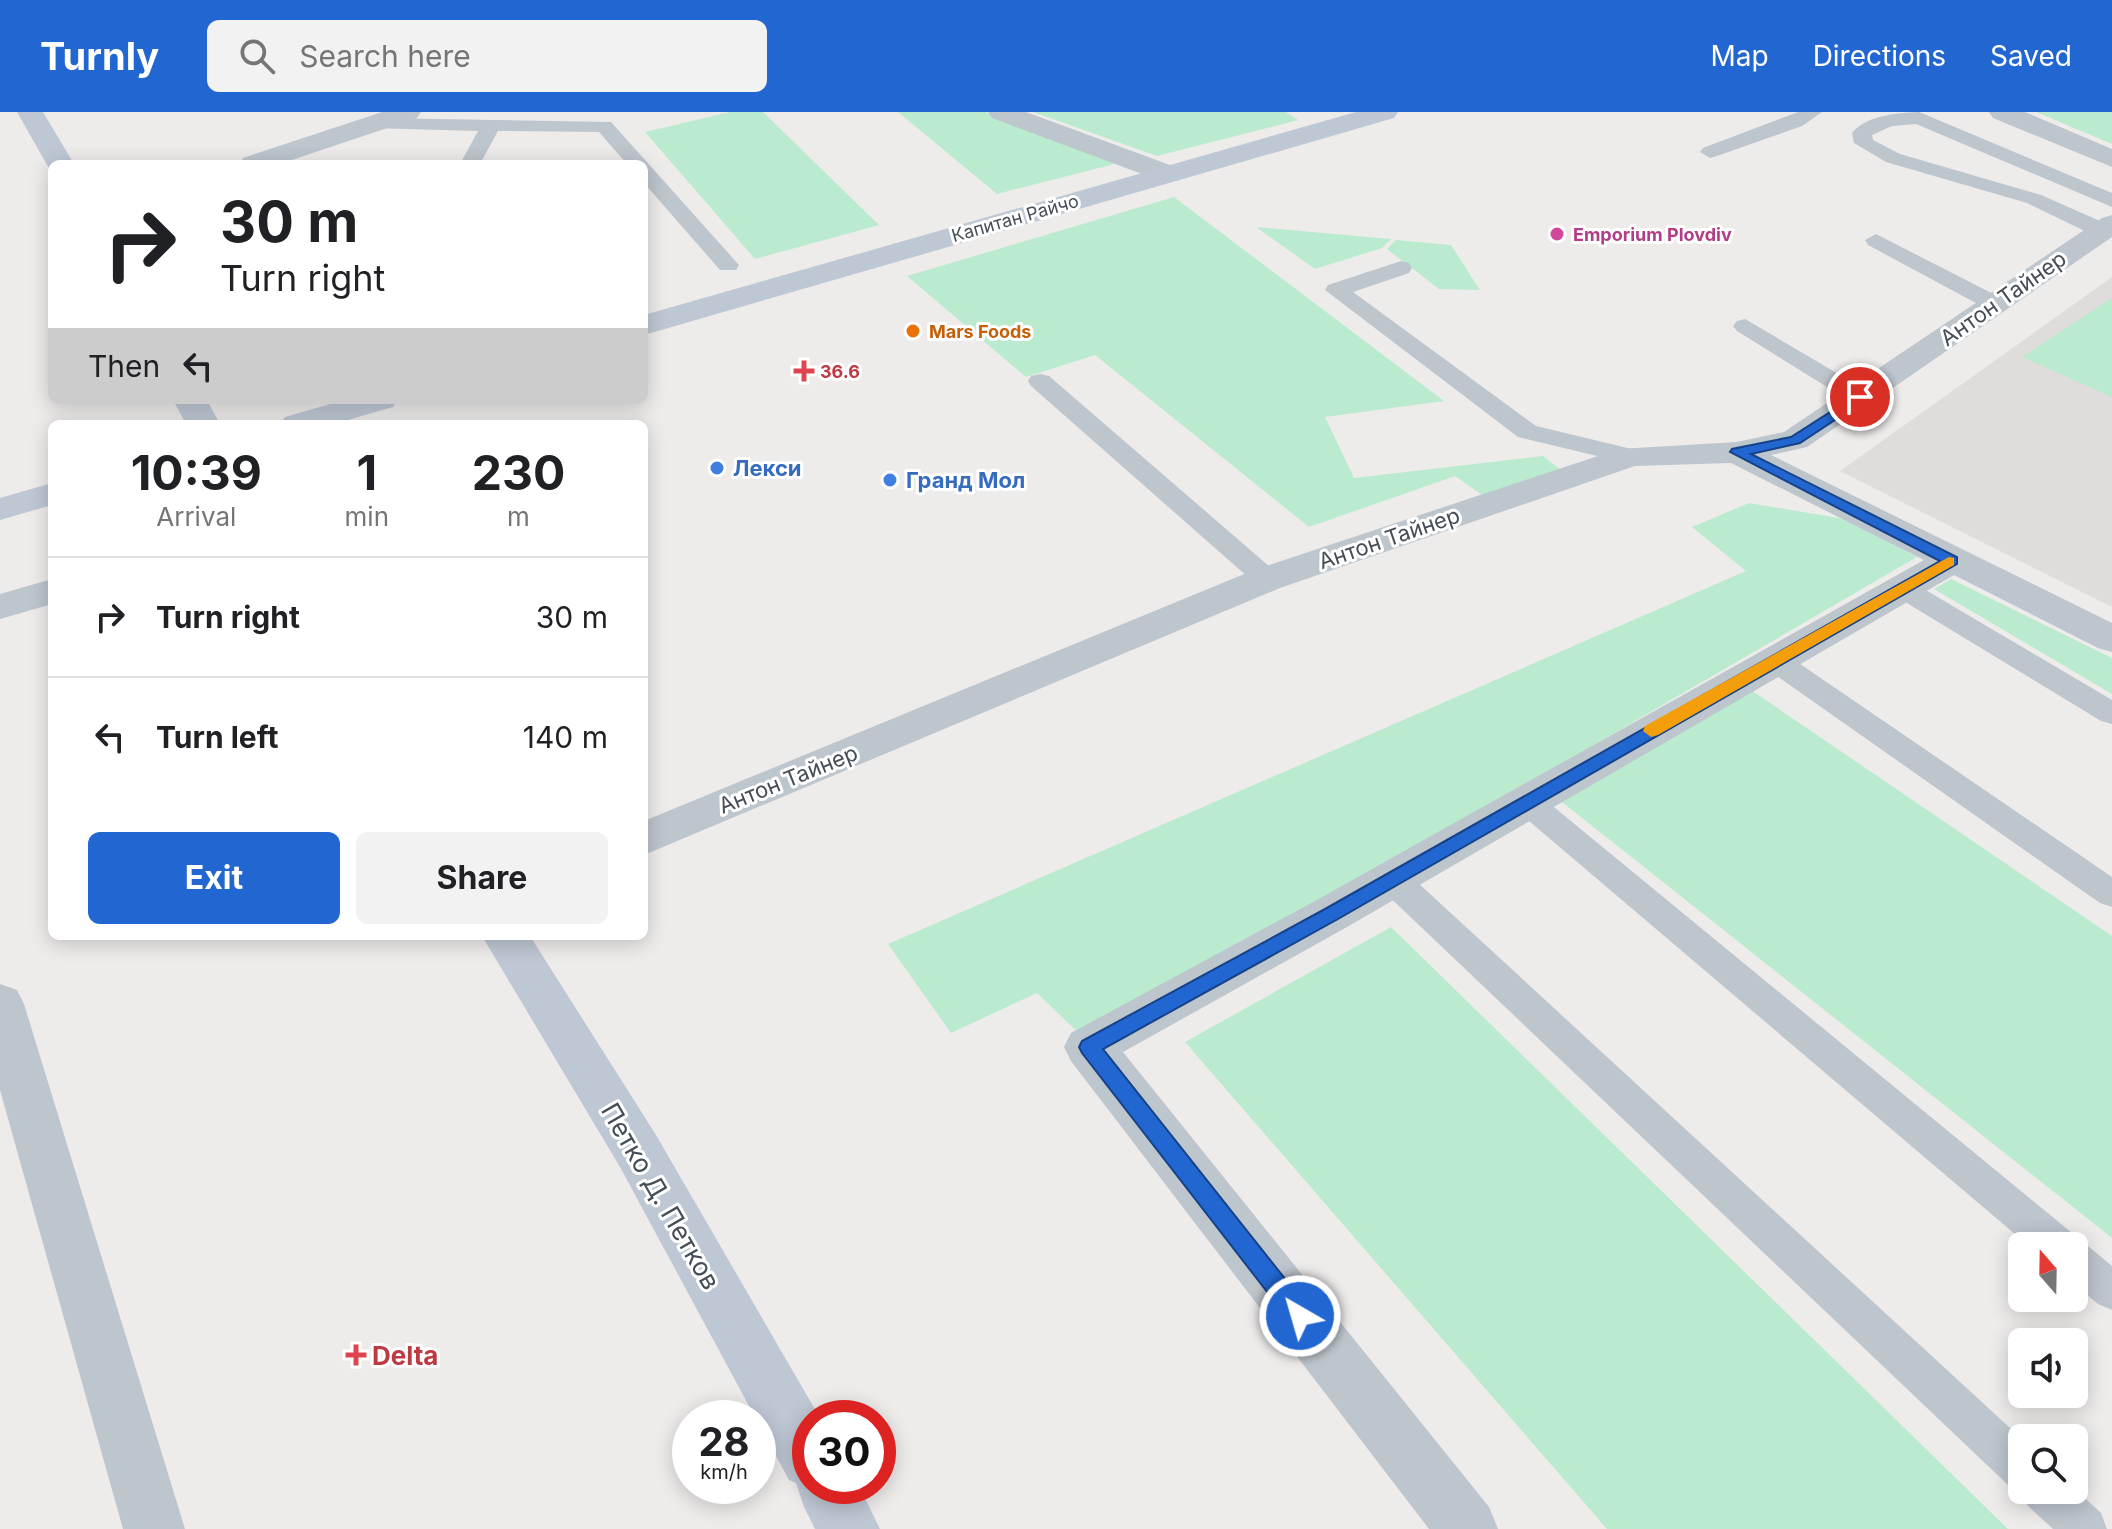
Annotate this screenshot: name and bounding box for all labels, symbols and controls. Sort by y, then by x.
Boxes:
search box [207,20,767,92]
text: Turnly [40,33,159,79]
icon: search [235,34,279,78]
text: Search here [299,38,471,74]
text: Map [1710,39,1769,73]
text: Directions [1813,39,1946,73]
text: Saved [1990,39,2072,73]
text: 30 m [220,188,358,256]
street label: Капитан Райчо [949,190,1081,246]
icon: right [88,192,192,296]
place label: Emporium Plovdiv [1573,224,1732,245]
marker: Emporium Plovdiv [1548,225,1566,243]
street label: Антон Тайнер [1935,245,2071,351]
text: Turn right [220,256,385,300]
place label: Mars Foods [929,321,1031,342]
marker: Mars Foods [904,322,922,340]
icon: left [176,344,220,388]
text: Then [88,348,160,384]
place label: 36.6 [820,361,860,382]
marker: 36.6 [795,362,813,380]
pin [1826,363,1894,431]
icon: arrive [1838,375,1882,419]
text: 10:39 [131,443,262,502]
text: 1 [356,443,377,502]
text: 230 [472,443,565,502]
place label: Лекси [733,455,802,481]
marker: Лекси [708,459,726,477]
place label: Гранд Мол [906,467,1025,493]
marker: Гранд Мол [881,471,899,489]
text: Arrival [156,501,236,532]
text: min [345,501,389,532]
text: m [507,501,530,532]
street label: Антон Тайнер [1315,502,1463,574]
icon: right [88,595,132,639]
text: Turn right [156,599,300,635]
text: 30 m [536,599,608,635]
icon: left [88,715,132,759]
text: Turn left [156,719,278,755]
text: 140 m [523,719,608,755]
street label: Антон Тайнер [715,739,861,819]
button: Exit [88,832,340,924]
button: Share [356,832,608,924]
street label: Петко Д. Петков [595,1097,727,1295]
north arrow [2008,1232,2088,1312]
map controls [2008,1232,2088,1504]
position arrow [1258,1274,1342,1358]
button: sound [2008,1328,2088,1408]
place label: Delta [372,1340,438,1371]
marker: Delta [347,1346,365,1364]
speed limit sign: 30 [792,1400,896,1504]
text: 28 [698,1417,750,1466]
button: search [2008,1424,2088,1504]
text: km/h [700,1460,748,1484]

